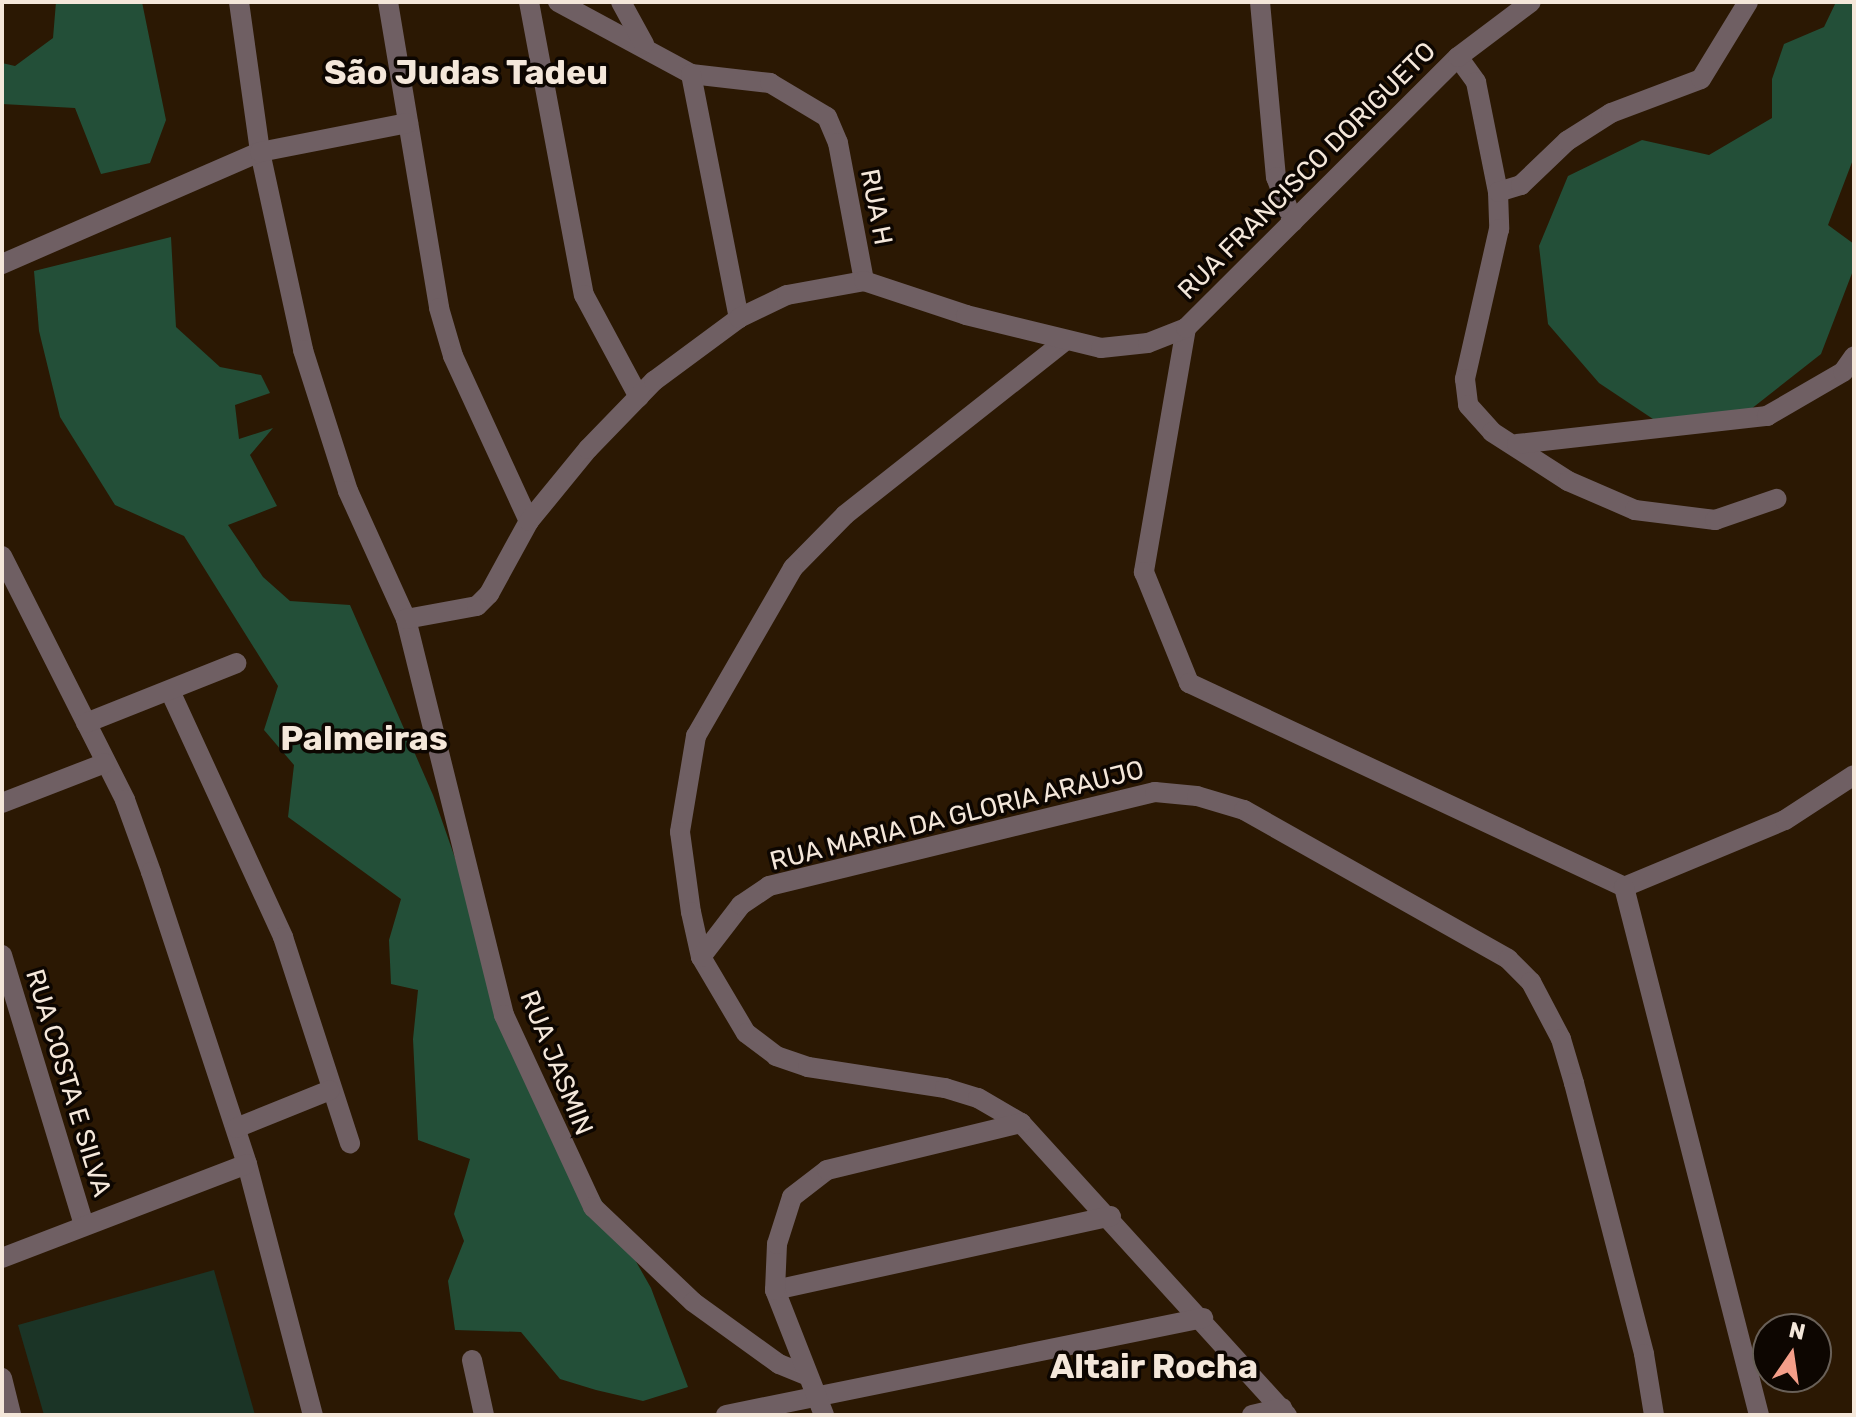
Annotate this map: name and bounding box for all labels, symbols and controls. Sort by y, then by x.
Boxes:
street label: RUA FRANCISCO DORIGUETO [1172,36,1442,306]
district label: São Judas Tadeu [324,53,608,93]
street label: RUA H [853,166,899,248]
district label: Palmeiras [280,719,448,759]
street label: RUA MARIA DA GLORIA ARAUJO [765,754,1149,878]
street label: RUA COSTA E SILVA [18,965,118,1201]
street label: RUA JASMIN [513,986,599,1140]
north arrow [1752,1313,1832,1393]
text: N [1786,1316,1808,1346]
district label: Altair Rocha [1050,1347,1258,1387]

